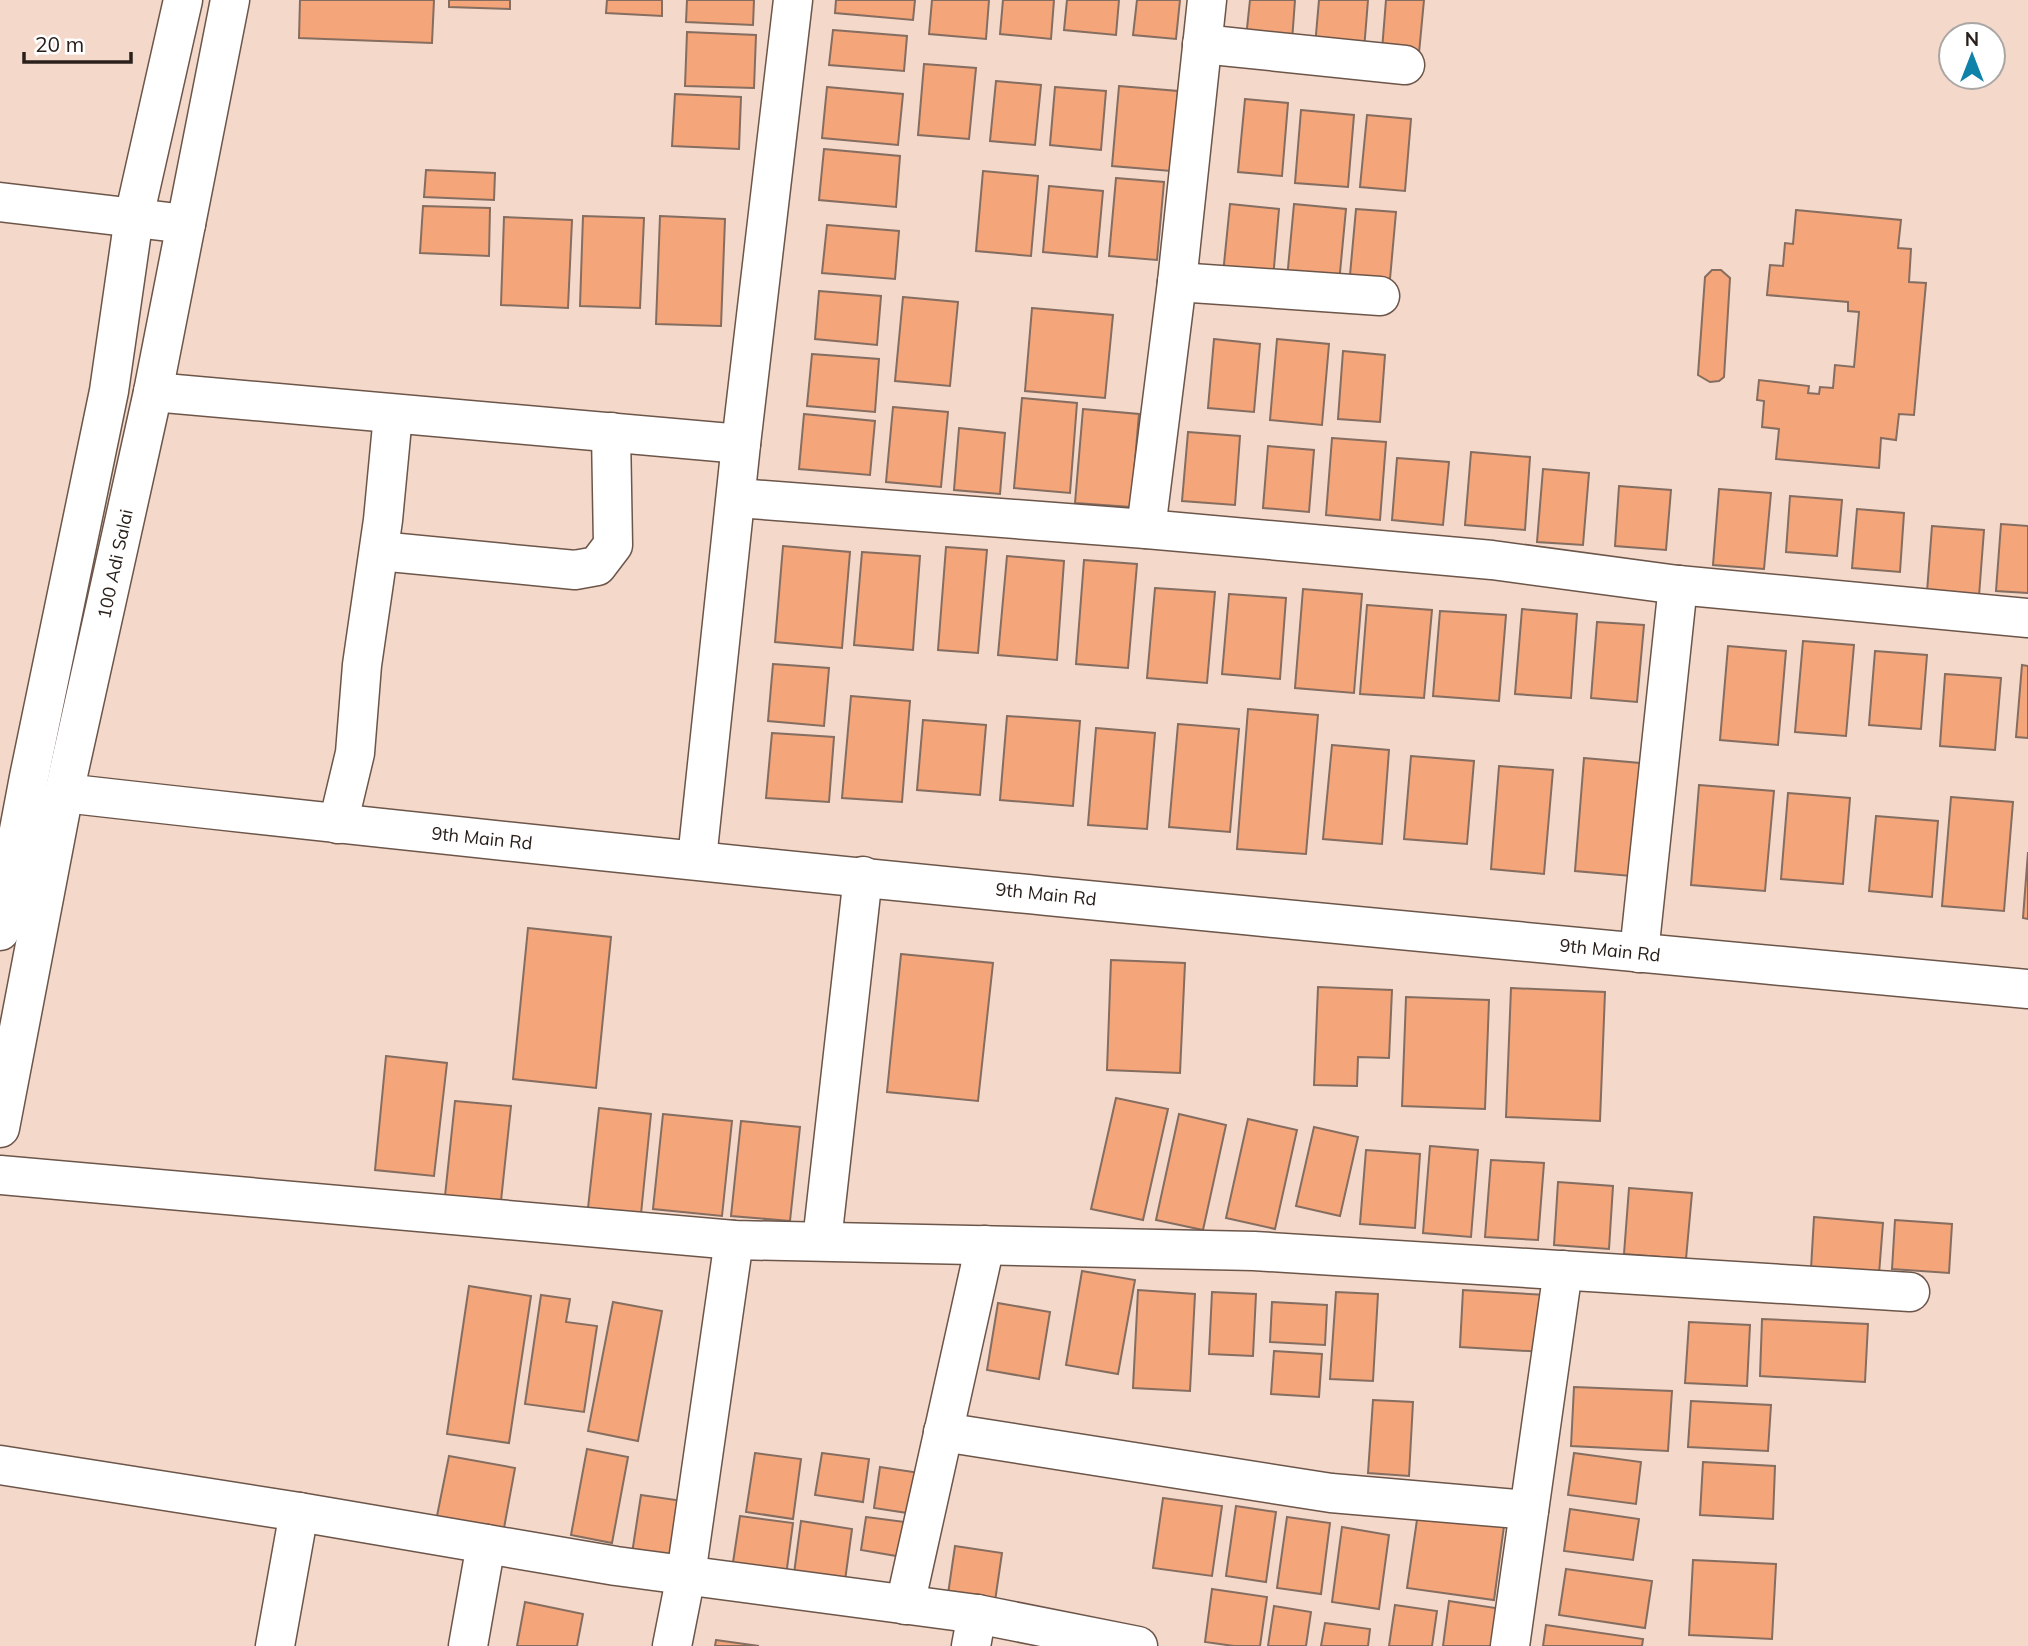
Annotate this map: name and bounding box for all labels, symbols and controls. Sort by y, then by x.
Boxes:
scale bar [24,21,131,65]
north arrow [1937,21,2007,91]
text: N [1965,27,1979,51]
text: 20 m [35,31,84,57]
street label: 100 Adi Salai [92,507,138,621]
street label: 9th Main Rd [430,821,534,855]
street label: 9th Main Rd [994,877,1098,911]
street label: 9th Main Rd [1558,933,1662,967]

